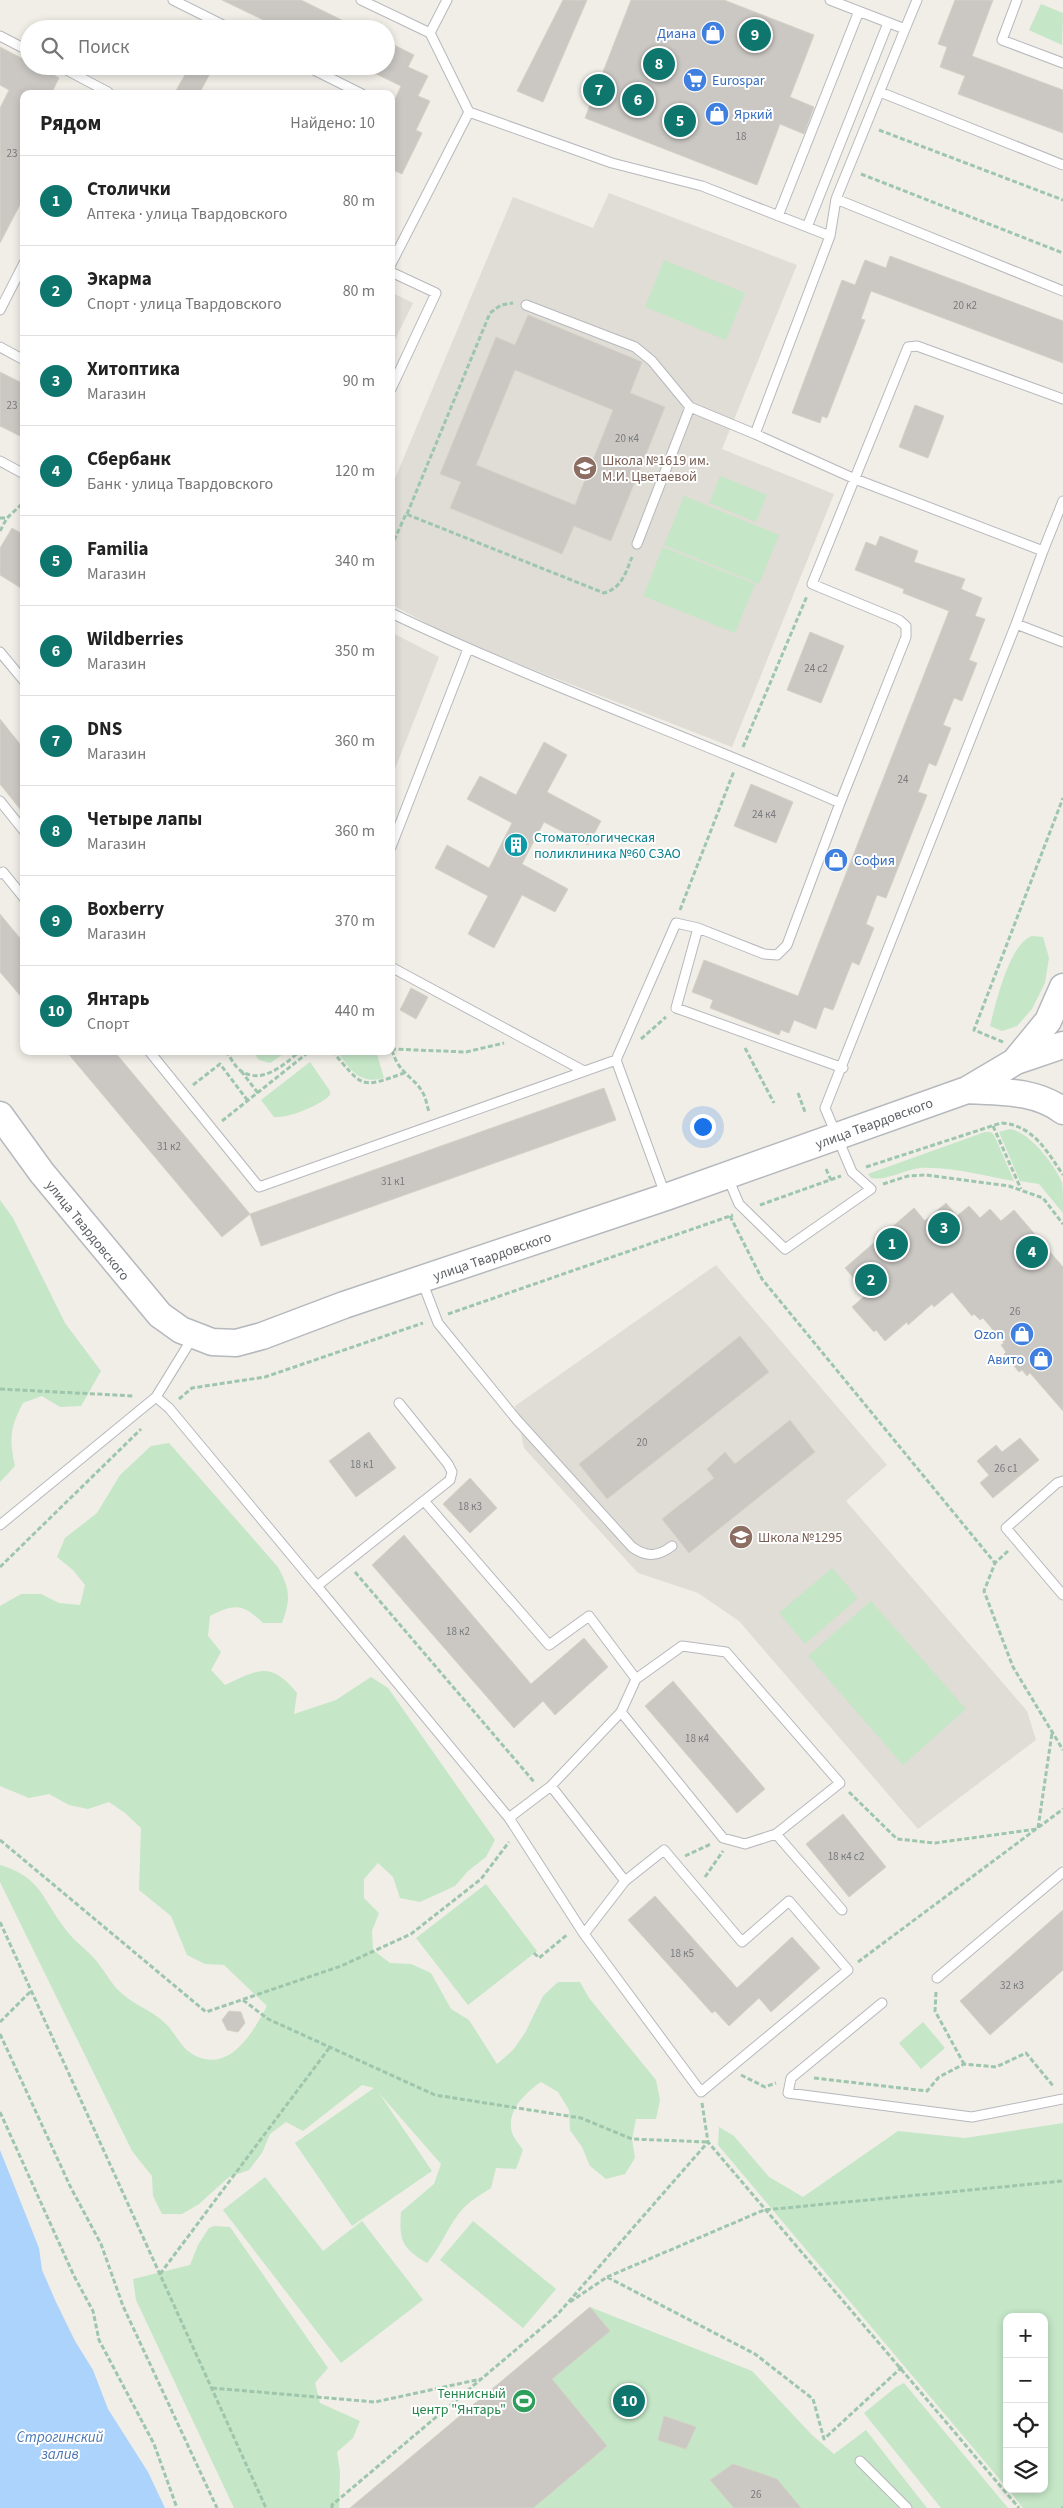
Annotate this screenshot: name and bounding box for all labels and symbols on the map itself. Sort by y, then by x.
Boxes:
pin: 9 [739,16,771,54]
shop icon: Диана [700,20,726,46]
place label: Диана [657,24,696,44]
pin: 8 [643,45,675,83]
supermarket icon: Eurospar [682,67,708,93]
pin: 7 [583,71,615,109]
place label: Eurospar [712,71,765,91]
pin: 6 [622,81,654,119]
shop icon: Яркий [704,101,730,127]
pin: 5 [664,102,696,140]
place label: Яркий [734,105,773,125]
house number: 18 [736,129,747,144]
house number: 23 [7,146,17,161]
house number: 20 к2 [953,298,977,313]
house number: 23 [7,398,17,413]
house number: 20 к4 [615,431,640,446]
place label: Школа №1619 им. М.И. Цветаевой [602,451,709,487]
school or university icon: Школа №1619 им. М.И. Цветаевой [572,455,598,481]
house number: 24 с2 [804,661,828,676]
house number: 24 [898,772,909,787]
house number: 24 к4 [752,807,777,822]
place label: Стоматологическая поликлиника №60 СЗАО [534,828,681,864]
building icon: Стоматологическая поликлиника №60 СЗАО [503,832,529,858]
shop icon: София [823,847,849,873]
place label: София [854,851,895,871]
street label: улица Твардовского [813,1093,936,1155]
your location [690,1114,716,1140]
house number: 31 к2 [157,1139,181,1154]
house number: 31 к1 [381,1174,405,1189]
street label: улица Твардовского [40,1176,134,1285]
pin: 3 [928,1209,960,1247]
pin: 1 [876,1225,908,1263]
street label: улица Твардовского [431,1227,554,1287]
pin: 4 [1016,1233,1048,1271]
pin: 2 [855,1261,887,1299]
house number: 26 [1010,1304,1021,1319]
shop icon: Ozon [1009,1321,1035,1347]
place label: Ozon [974,1325,1004,1345]
shop icon: Авито [1028,1346,1054,1372]
place label: Авито [988,1350,1024,1370]
house number: 20 [637,1435,647,1450]
house number: 18 к1 [350,1457,374,1472]
house number: 26 с1 [994,1461,1018,1476]
house number: 18 к3 [458,1499,482,1514]
school or university icon: Школа №1295 [728,1524,754,1550]
place label: Школа №1295 [758,1528,842,1548]
house number: 18 к2 [446,1624,470,1639]
house number: 18 к4 [685,1731,710,1746]
house number: 18 к4 с2 [828,1849,864,1864]
house number: 18 к5 [670,1946,694,1961]
house number: 32 к3 [1000,1978,1024,1993]
pin: 10 [613,2382,645,2420]
place label: Теннисный центр "Янтарь" [412,2384,506,2420]
sports icon: Теннисный центр "Янтарь" [511,2388,537,2414]
water label: Строгинский залив [17,2427,104,2465]
house number: 26 [751,2487,762,2502]

